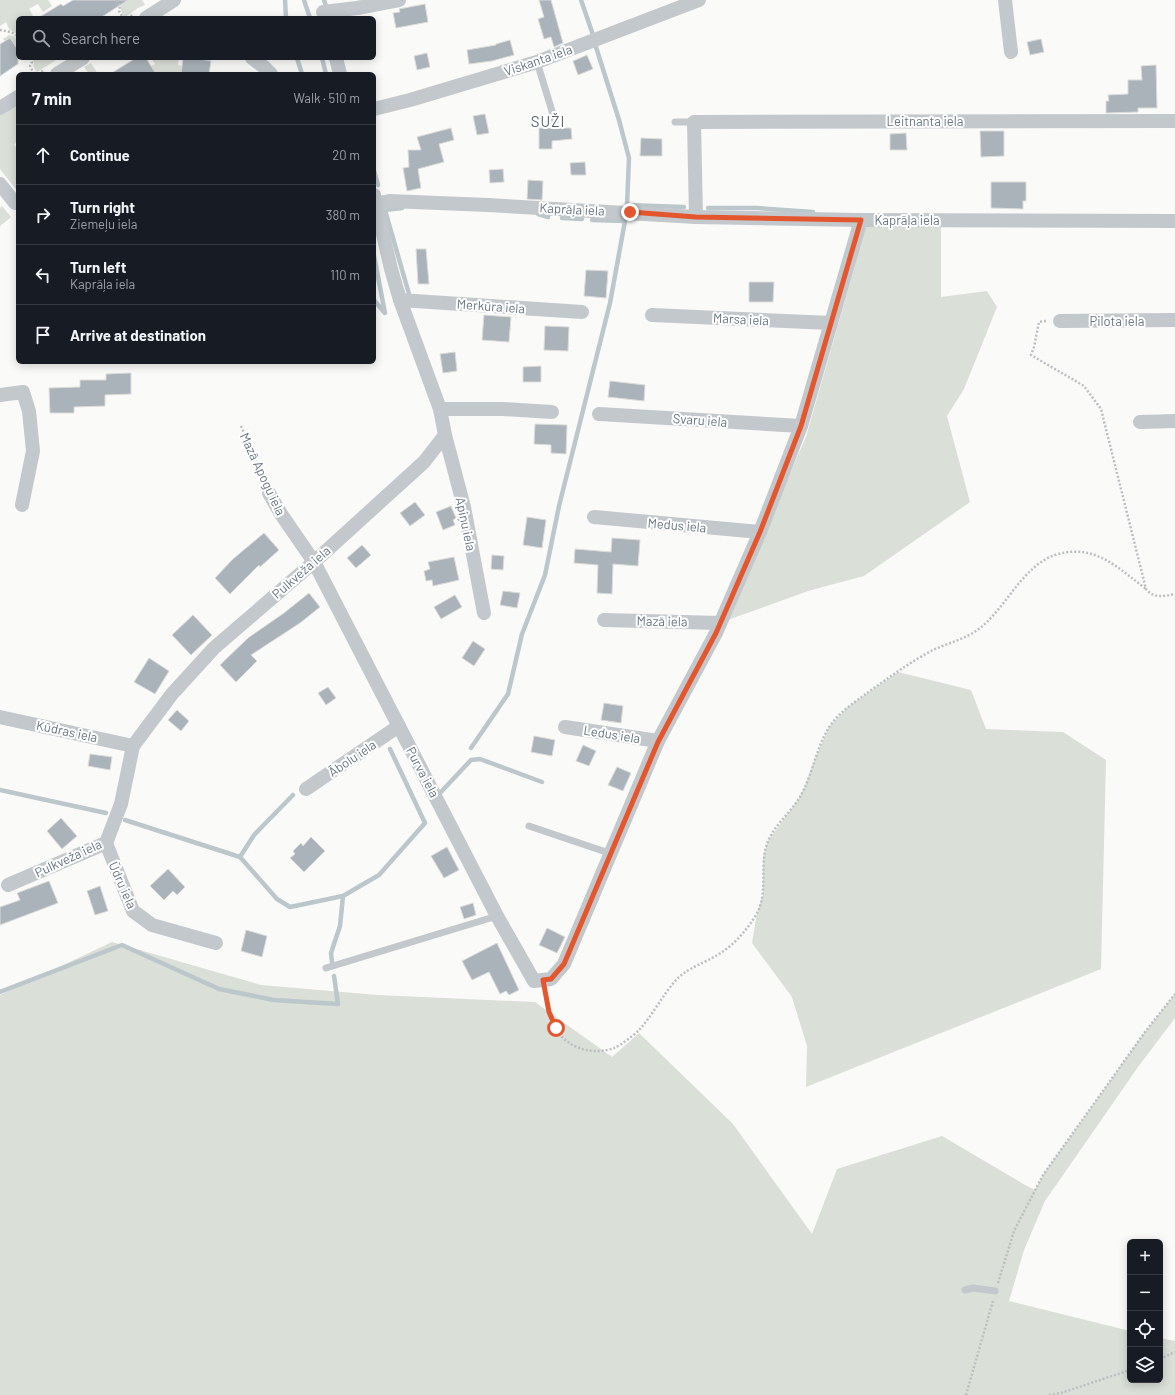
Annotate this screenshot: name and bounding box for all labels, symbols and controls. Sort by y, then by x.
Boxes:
search box [16,16,376,60]
icon: search [30,27,52,49]
text: Search here [62,29,140,47]
street label: Viskanta iela [502,41,574,79]
text: 7 min [32,88,72,108]
text: Walk · 510 m [294,90,360,106]
district label: SUŽI [531,112,565,130]
street label: Leitnanta iela [887,113,963,129]
icon: ahead [32,144,54,166]
text: Continue [70,146,130,164]
text: 20 m [332,147,360,163]
text: Turn right [70,198,135,216]
street label: Kaprāļa iela [539,199,605,219]
route end [621,203,639,221]
icon: right [32,204,54,226]
text: 380 m [326,207,360,223]
street label: Kaprāļa iela [874,212,940,228]
text: Ziemeļu iela [70,216,137,232]
text: Turn left [70,258,126,276]
icon: left [32,264,54,286]
text: 110 m [330,267,360,283]
text: Kaprāļa iela [70,276,135,292]
street label: Merkūra iela [456,296,526,316]
street label: Marsa iela [713,310,769,328]
street label: Pilota iela [1090,313,1144,329]
icon: arrive [32,324,54,346]
text: Arrive at destination [70,326,206,344]
street label: Svaru iela [672,410,728,430]
street label: Mazā Apogu iela [237,430,289,518]
street label: Apiņu iela [452,496,480,552]
street label: Medus iela [647,514,707,536]
street label: Pulkveža iela [269,542,333,602]
street label: Mazā iela [636,613,688,629]
street label: Kūdras iela [35,717,99,745]
street label: Ledus iela [583,722,641,746]
street label: Ābolu iela [325,736,379,780]
street label: Purva iela [403,744,443,800]
street label: Pulkveža iela [32,836,104,880]
street label: Ūdru iela [106,859,140,911]
route start [547,1019,565,1037]
map controls [1127,1239,1163,1383]
button: + [1127,1239,1163,1275]
button: − [1127,1275,1163,1311]
button: locate [1127,1311,1163,1347]
button: layers [1127,1347,1163,1383]

